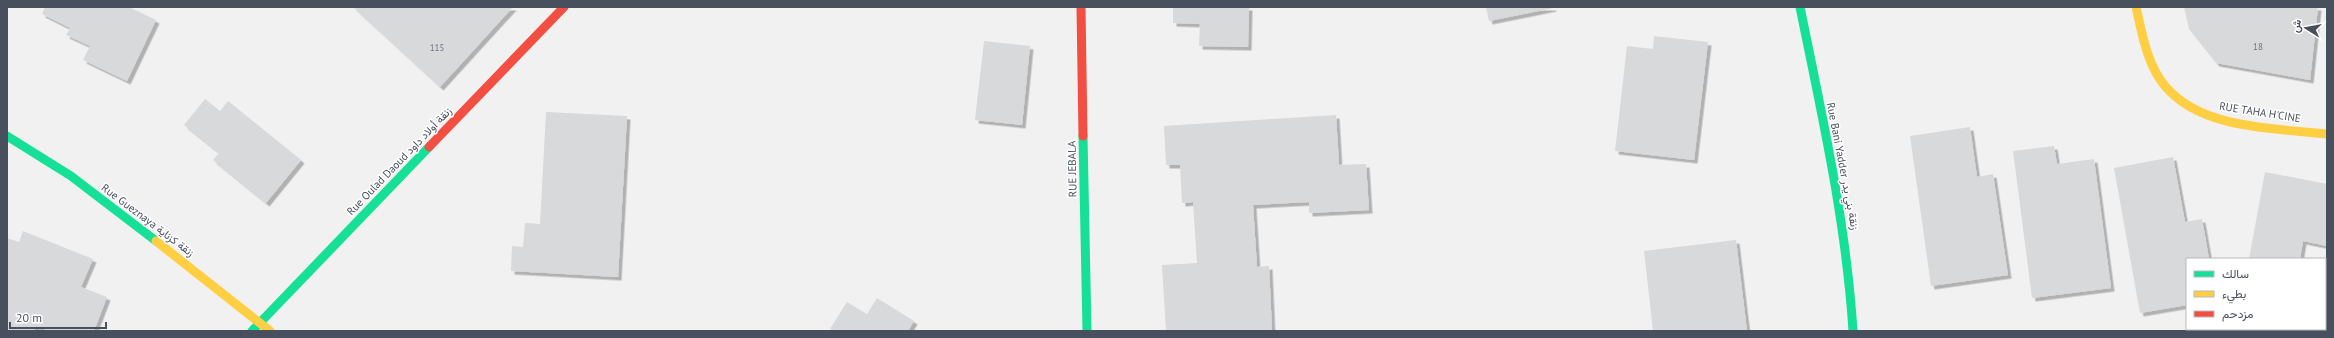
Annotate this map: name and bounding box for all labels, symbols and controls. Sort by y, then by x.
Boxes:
north arrow [2286,8,2326,48]
text: ش [2288,18,2304,34]
house number: 18 [2253,41,2263,52]
house number: 115 [430,42,444,53]
street label: RUE TAHA H'CINE [2218,99,2302,125]
street label: Rue Bani Yadder زنقة بني يدر [1821,101,1862,232]
street label: Rue Oulad Daoud زنقة أولاد داود [343,104,455,218]
street label: RUE JEBALA [1064,140,1079,197]
street label: Rue Gueznaya زنقة كزناية [99,180,197,260]
legend [2186,258,2326,330]
text: سالك [2222,266,2249,281]
text: بطيء [2222,286,2246,304]
scale bar [10,304,106,330]
text: مزدحم [2222,306,2253,322]
text: 20 m [16,310,42,325]

